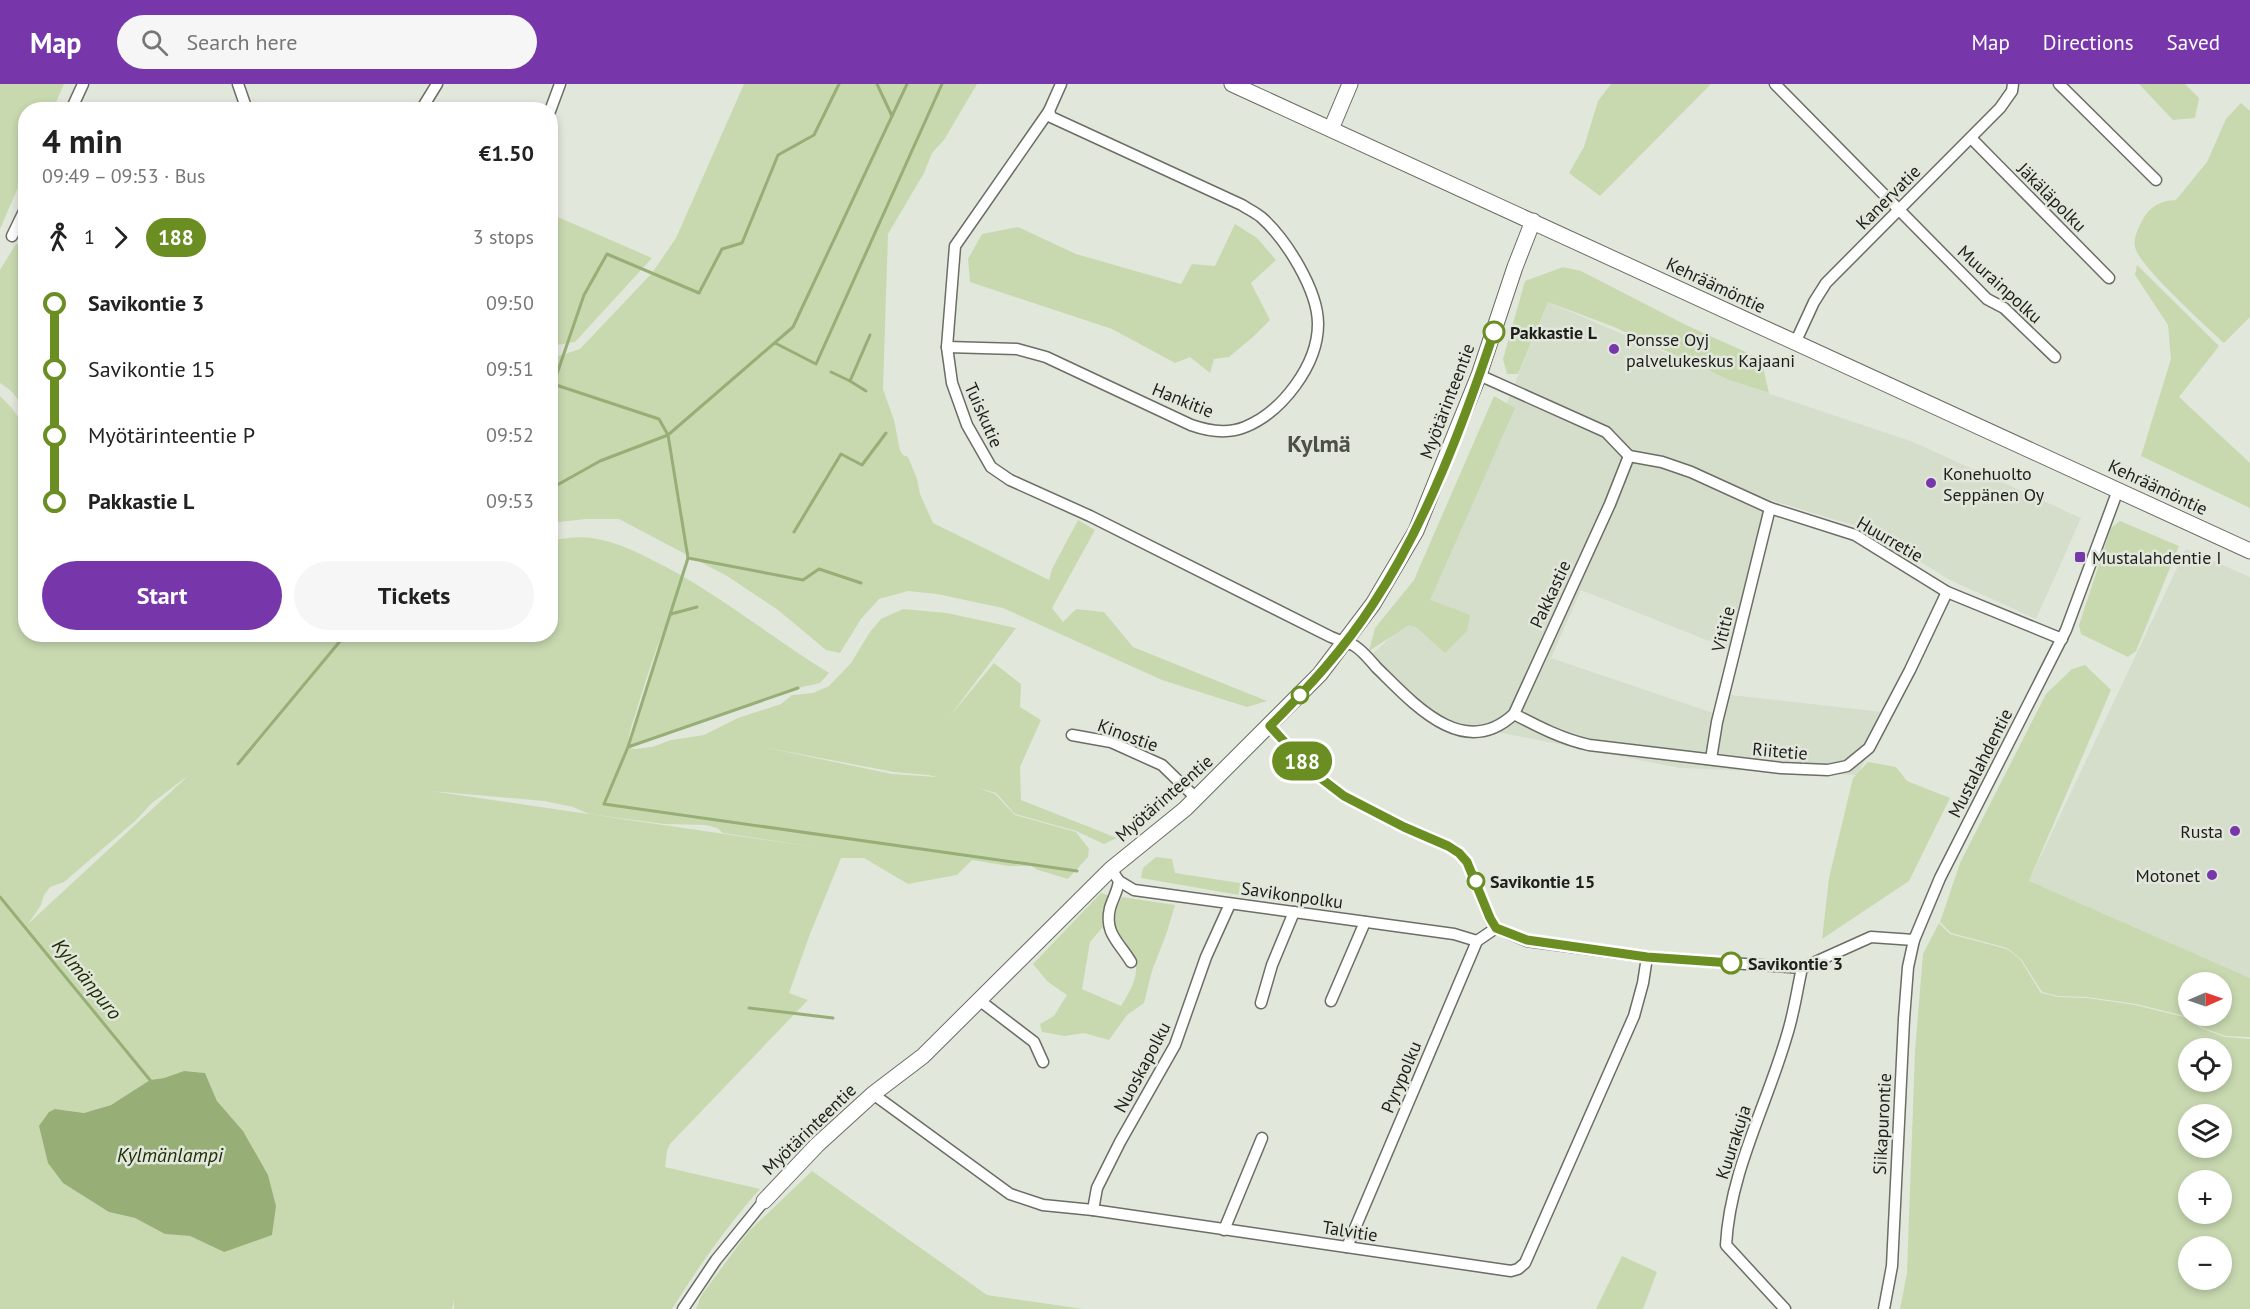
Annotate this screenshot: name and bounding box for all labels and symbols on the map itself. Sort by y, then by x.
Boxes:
street label: Jäkäläpolku [2012,157,2092,237]
street label: Kanervatie [1851,160,1925,234]
street label: Muurainpolku [1953,240,2047,328]
street label: Kehräämöntie [1663,252,1769,318]
marker: Pakkastie L [1483,321,1505,343]
place label: Pakkastie L [1510,321,1598,344]
place label: Ponsse Oyj palvelukeskus Kajaani [1626,328,1795,372]
street label: Myötärinteentie [1414,340,1480,462]
marker: Ponsse Oyj palvelukeskus Kajaani [1607,342,1621,356]
street label: Hankitie [1149,377,1217,423]
street label: Tuiskutie [960,379,1008,451]
district label: Kylmä [1287,428,1351,459]
street label: Kehräämöntie [2105,454,2211,520]
place label: Konehuolto Seppänen Oy [1943,462,2045,506]
marker: Konehuolto Seppänen Oy [1924,476,1938,490]
street label: Huurretie [1853,511,1927,567]
place label: Mustalahdentie I [2092,546,2221,569]
marker: Mustalahdentie I [2073,550,2087,564]
street label: Pakkastie [1524,556,1576,632]
street label: Vititie [1706,604,1740,655]
unlabelled marker [1291,686,1309,704]
street label: Mustalahdentie [1943,705,2017,821]
street label: Kinostie [1094,713,1162,757]
street label: Riitetie [1751,737,1809,765]
line badge: 188 [1268,742,1336,780]
street label: Myötärinteentie [1110,749,1218,847]
place label: Rusta [2180,820,2223,843]
marker: Rusta [2228,824,2242,838]
place label: Motonet [2135,864,2200,887]
marker: Motonet [2205,868,2219,882]
place label: Savikontie 15 [1490,870,1595,893]
marker: Savikontie 15 [1467,872,1485,890]
street label: Savikonpolku [1239,876,1345,914]
water label: Kylmänpuro [46,933,128,1025]
marker: Savikontie 3 [1720,952,1742,974]
place label: Savikontie 3 [1748,952,1843,975]
north arrow [2178,972,2232,1026]
street label: Nuoskapolku [1108,1018,1176,1116]
street label: Pyrypolku [1376,1038,1426,1116]
street label: Siikapurontie [1868,1073,1896,1175]
street label: Myötärinteentie [757,1078,861,1180]
street label: Kuurakuja [1710,1102,1756,1182]
water label: Kylmänlampi [117,1142,224,1168]
street label: Talvitie [1321,1215,1379,1247]

